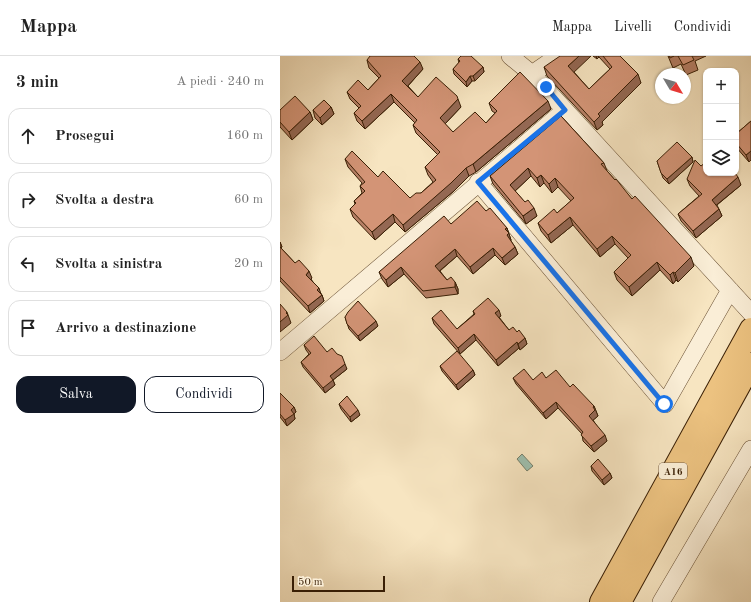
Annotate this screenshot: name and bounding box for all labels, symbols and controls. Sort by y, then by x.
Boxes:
text: Mappa [20,18,77,37]
text: Mappa [552,20,592,34]
text: Livelli [614,20,652,34]
text: Condividi [674,20,731,34]
north arrow [655,68,691,104]
map controls [703,68,739,176]
button: + [703,68,739,104]
text: 3 min [16,74,59,91]
text: A piedi · 240 m [176,75,264,88]
route end [537,78,555,96]
button: − [703,104,739,140]
icon: ahead [17,125,39,147]
text: Prosegui [55,129,114,144]
text: 160 m [226,129,263,142]
button: layers [703,140,739,176]
icon: right [17,189,39,211]
text: Svolta a destra [55,193,154,208]
text: 60 m [234,193,263,206]
icon: left [17,253,39,275]
text: Svolta a sinistra [55,257,162,272]
text: 20 m [234,257,263,270]
icon: arrive [17,317,39,339]
text: Arrivo a destinazione [55,321,196,336]
button: Salva [16,376,136,413]
button: Condividi [144,376,264,413]
route start [655,395,673,413]
road number: A16 [659,463,687,479]
scale bar [292,574,385,593]
text: 50 m [298,577,323,588]

